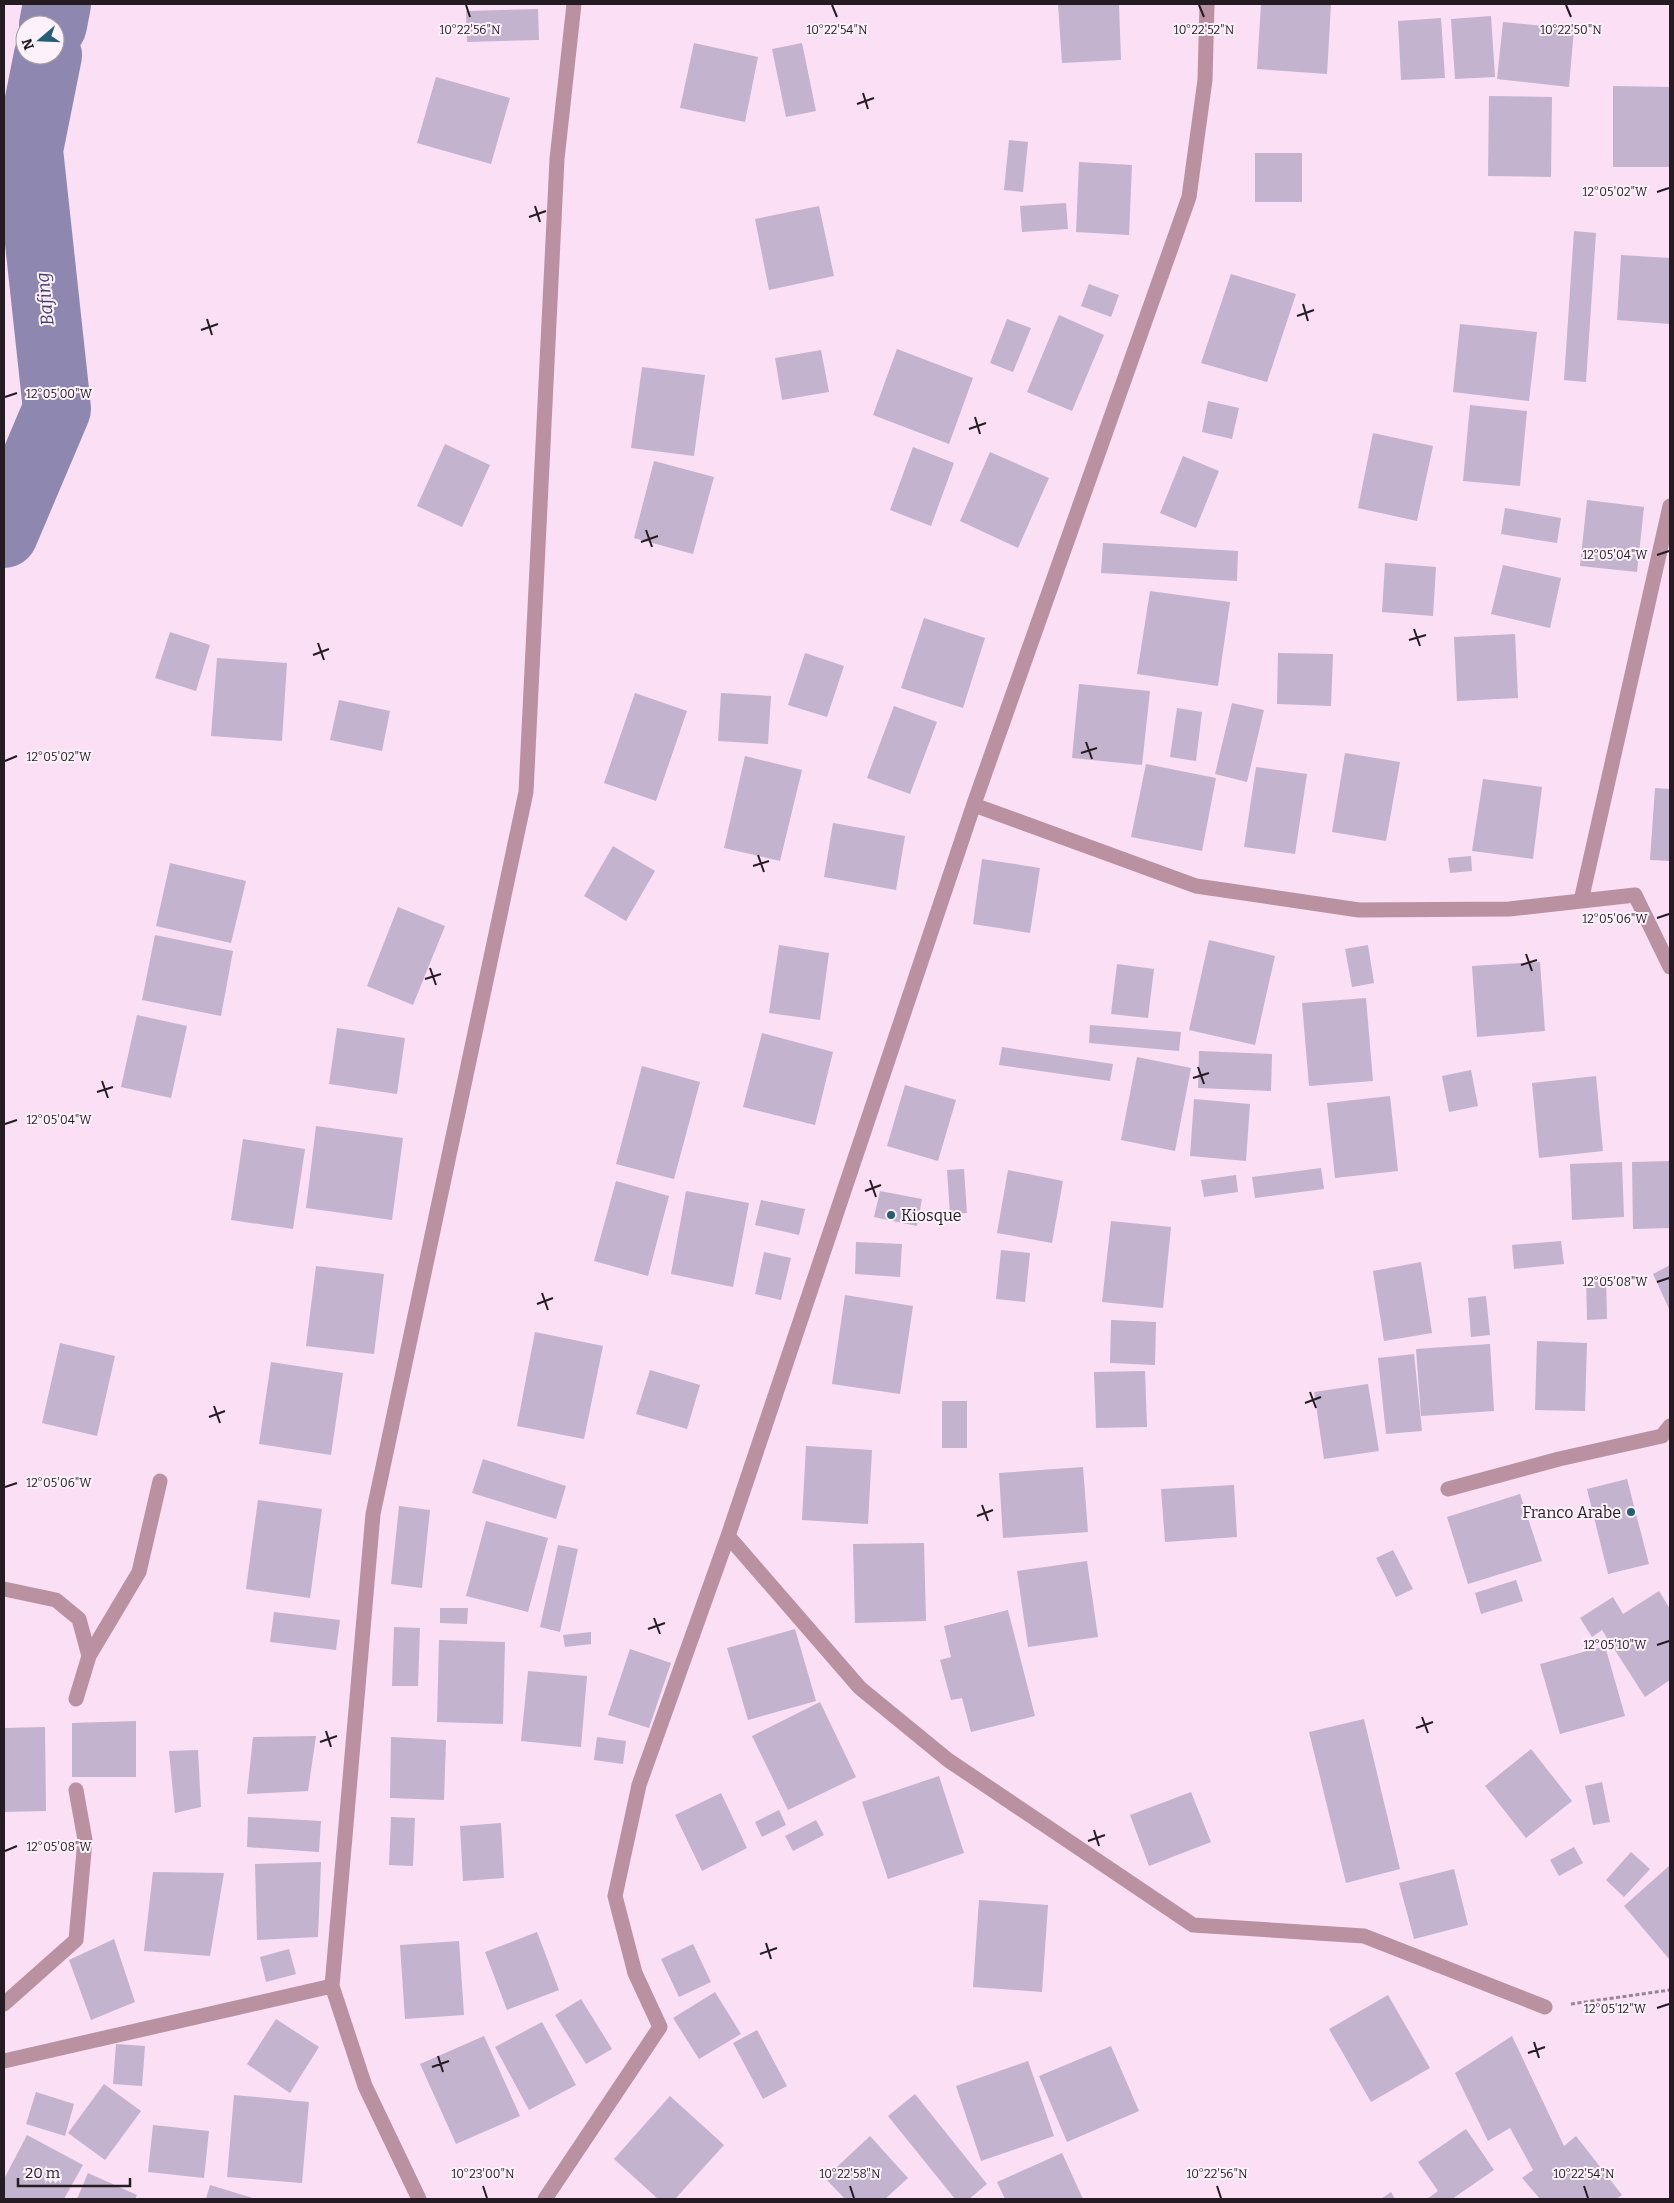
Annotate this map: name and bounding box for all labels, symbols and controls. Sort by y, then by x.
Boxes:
north arrow [15,15,65,65]
text: 10°22'56"N [439,23,501,37]
text: 10°22'54"N [806,23,868,37]
text: 10°22'52"N [1174,23,1235,37]
text: 10°22'50"N [1540,23,1602,37]
text: N [18,36,38,52]
text: 12°05'02"W [1583,185,1648,199]
water label: Bafing [31,271,59,327]
text: 12°05'00"W [26,387,93,401]
text: 12°05'04"W [1582,548,1648,562]
text: 12°05'02"W [27,750,92,764]
text: 12°05'06"W [1582,912,1648,926]
text: 12°05'04"W [26,1113,92,1127]
place label: Kiosque [901,1206,962,1225]
marker: Kiosque [885,1209,897,1221]
text: 12°05'08"W [1582,1275,1648,1289]
text: 12°05'06"W [26,1476,92,1490]
place label: Franco Arabe [1522,1503,1621,1522]
marker: Franco Arabe [1625,1506,1637,1518]
text: 12°05'10"W [1583,1638,1647,1652]
text: 12°05'08"W [26,1840,92,1854]
text: 12°05'12"W [1584,2002,1647,2016]
scale bar [18,2156,130,2188]
text: 20 m [25,2164,61,2182]
text: 10°23'00"N [451,2167,515,2181]
text: 10°22'58"N [820,2167,881,2181]
text: 10°22'56"N [1186,2167,1248,2181]
text: 10°22'54"N [1553,2167,1615,2181]

